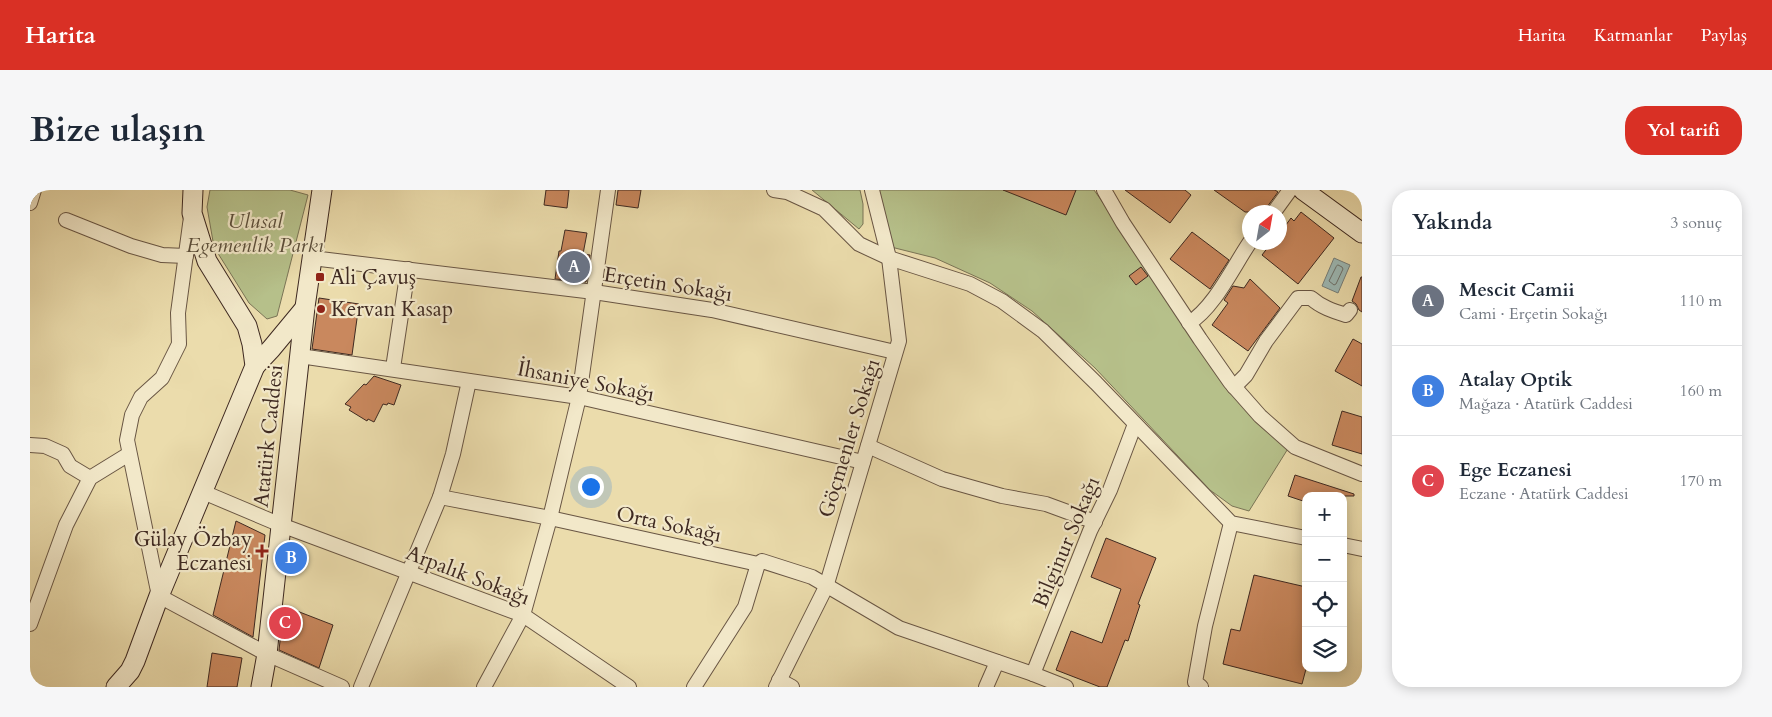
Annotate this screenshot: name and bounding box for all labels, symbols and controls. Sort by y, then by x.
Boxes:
text: Harita [25,19,96,52]
text: Harita [1518,23,1566,48]
text: Katmanlar [1594,23,1673,48]
text: Paylaş [1701,23,1747,48]
text: Bize ulaşın [30,106,205,154]
button: Yol tarifi [1625,106,1742,155]
north arrow [1242,205,1287,250]
park label: Ulusal Egemenlik Parkı [186,207,324,260]
text: Yakında [1412,208,1492,237]
text: 3 sonuç [1670,212,1722,234]
pin: A [558,248,590,286]
street label: Erçetin Sokağı [602,260,734,309]
place label: Ali Çavuş [330,263,416,292]
marker: Ali Çavuş [314,271,326,283]
text: Mescit Camii [1459,277,1575,303]
text: A [1422,290,1434,312]
text: 110 m [1680,290,1722,312]
place label: Kervan Kasap [331,295,453,324]
marker: Kervan Kasap [315,303,327,315]
text: Cami · Erçetin Sokağı [1459,303,1608,325]
street label: İhsaniye Sokağı [515,354,657,409]
street label: Göçmenler Sokağı [812,355,887,521]
street label: Atatürk Caddesi [247,363,290,509]
text: Atalay Optik [1459,367,1573,393]
text: B [1422,380,1434,402]
text: 160 m [1680,380,1722,402]
text: Mağaza · Atatürk Caddesi [1459,393,1633,415]
text: Ege Eczanesi [1459,457,1572,483]
text: C [1422,470,1434,492]
text: 170 m [1680,470,1722,492]
street label: Bilginur Sokağı [1026,472,1107,612]
your location [578,474,604,500]
text: Eczane · Atatürk Caddesi [1459,483,1628,505]
map controls [1302,492,1347,672]
button: + [1302,492,1347,537]
street label: Orta Sokağı [614,499,724,550]
place label: Gülay Özbay Eczanesi [134,525,252,578]
button: − [1302,537,1347,582]
street label: Arpalık Sokağı [402,538,534,612]
pin: B [275,539,307,577]
marker: Gülay Özbay Eczanesi [256,545,268,557]
button: locate [1302,582,1347,627]
pin: C [269,604,301,642]
button: layers [1302,627,1347,672]

